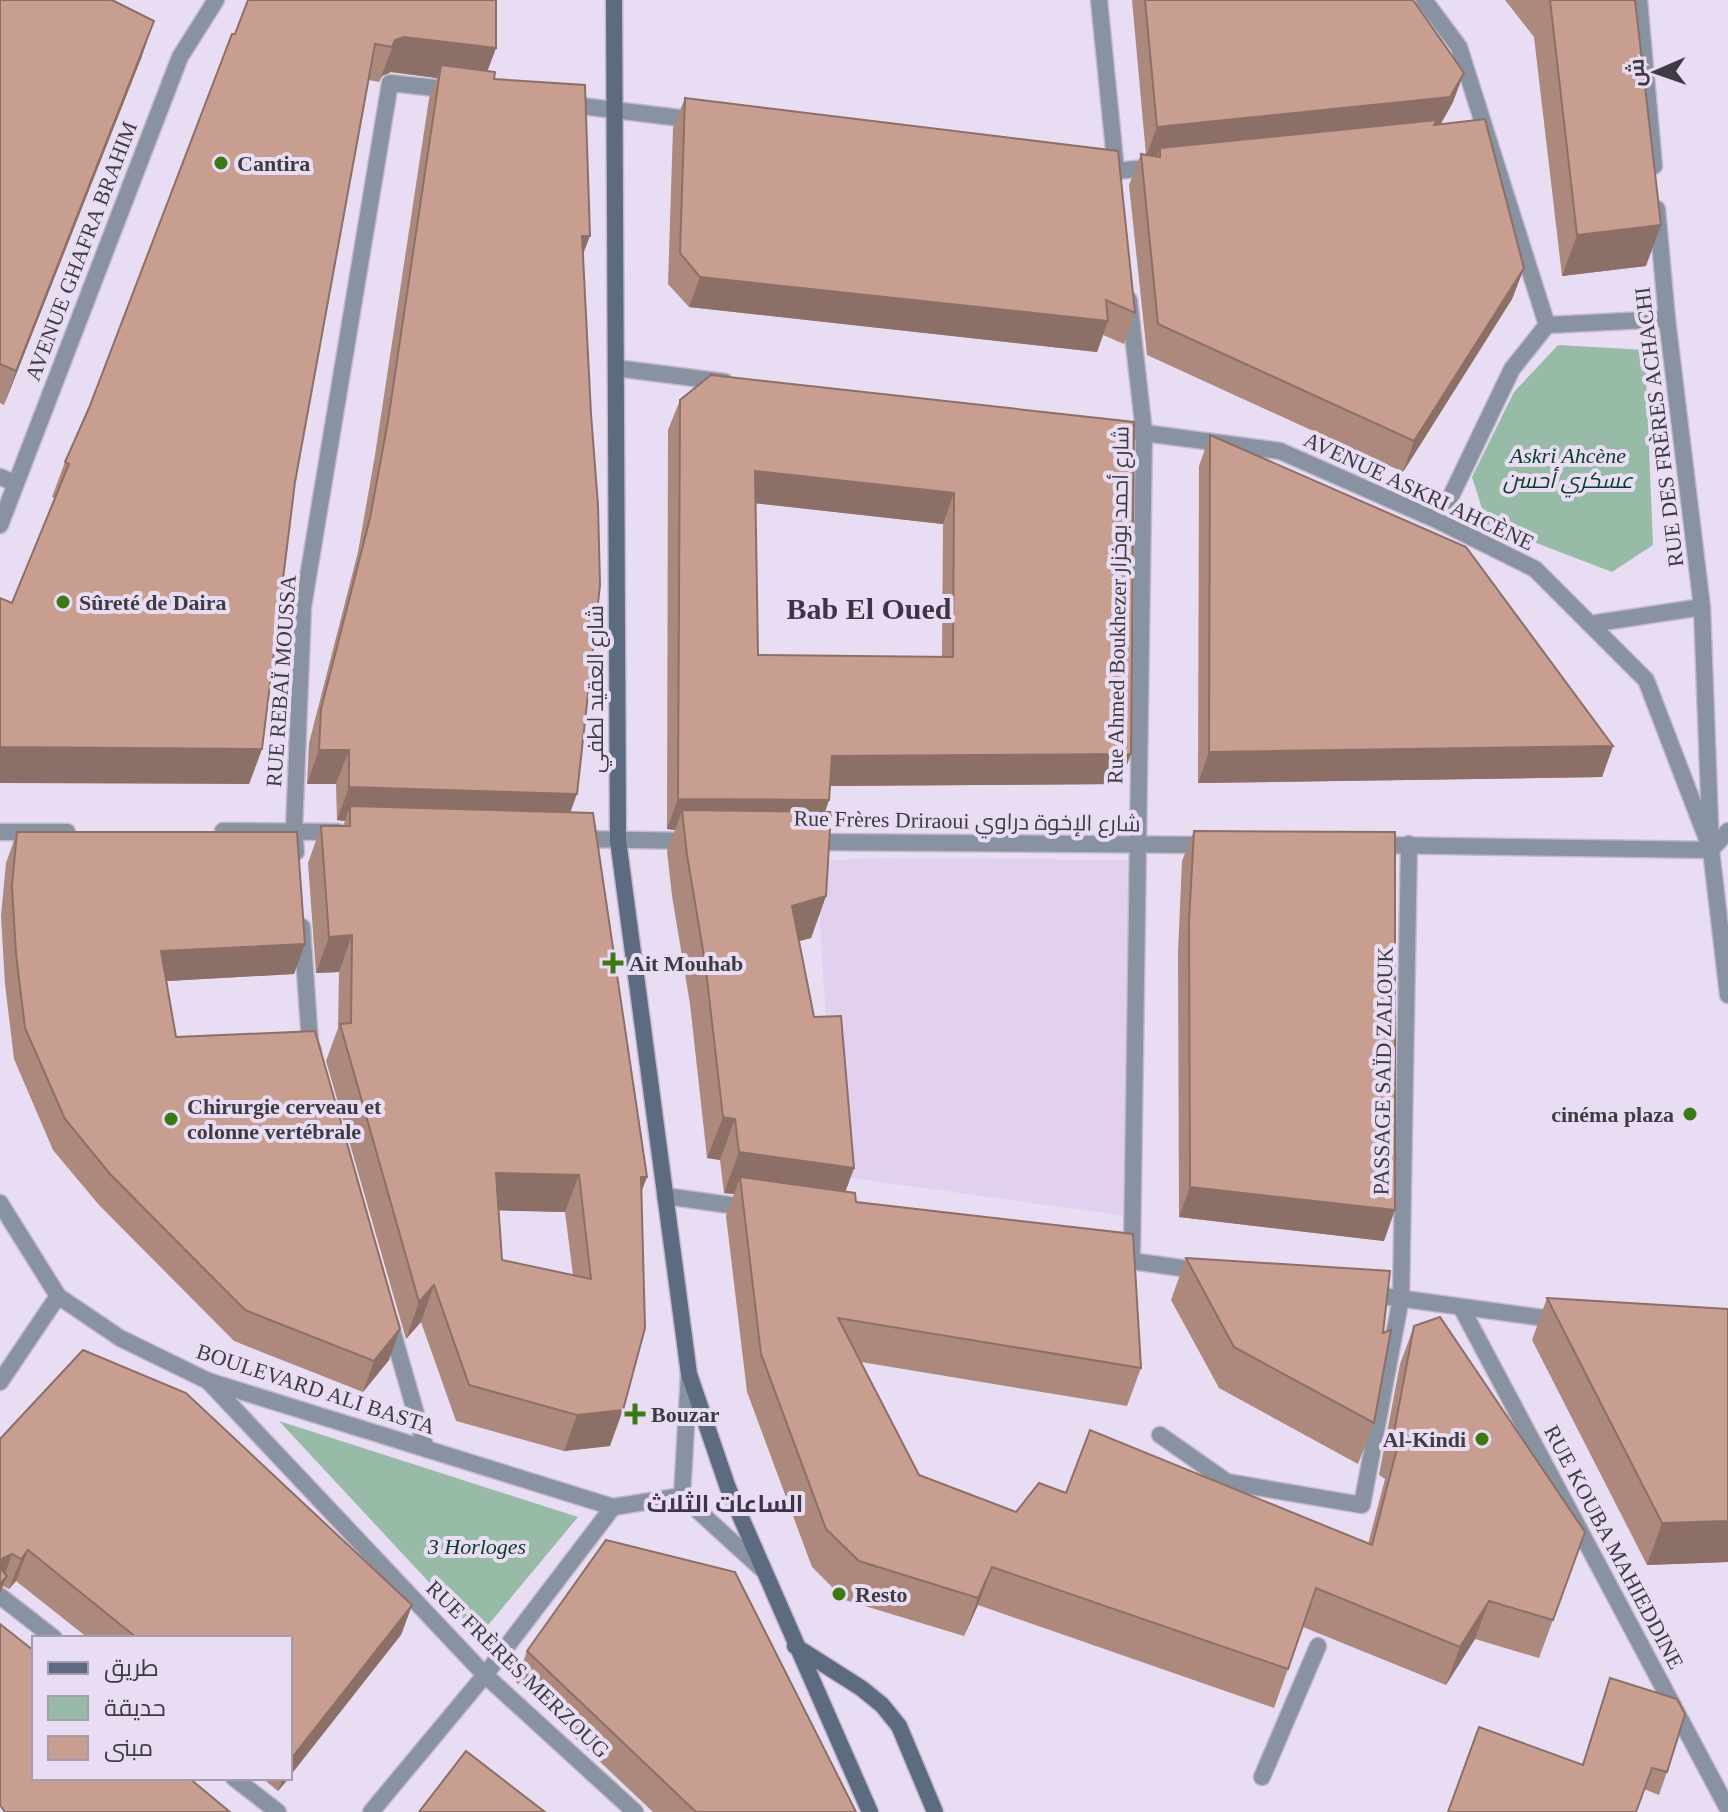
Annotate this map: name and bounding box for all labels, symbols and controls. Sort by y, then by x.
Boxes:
north arrow [1616,32,1696,112]
text: ش [1624,58,1650,87]
street label: AVENUE GHAFRA BRAHIM [20,118,142,384]
place label: Cantira [237,151,310,176]
marker: Cantira [212,154,230,172]
street label: RUE DES FRÈRES ACHACHI [1629,286,1689,568]
street label: Rue Ahmed Boukhezer شارع أحمد بوخزار [1101,426,1136,784]
street label: AVENUE ASKRI AHCÈNE [1300,427,1538,555]
park label: Askri Ahcène عسكري أحسن [1503,443,1634,498]
street label: RUE REBAÏ MOUSSA [261,574,301,788]
place label: Sûreté de Daira [79,590,226,615]
district label: Bab El Oued [786,592,952,625]
marker: Sûreté de Daira [54,593,72,611]
street label: شارع العقيد لطفي [583,605,612,773]
street label: Rue Frères Driraoui شارع الإخوة دراوي [793,805,1141,841]
street label: PASSAGE SAÏD ZALOUK [1368,946,1398,1195]
place label: Ait Mouhab [629,951,743,976]
marker: Ait Mouhab [604,954,622,972]
place label: Chirurgie cerveau et colonne vertébrale [187,1094,382,1144]
place label: cinéma plaza [1551,1102,1674,1127]
marker: cinéma plaza [1681,1105,1699,1123]
marker: Chirurgie cerveau et colonne vertébrale [162,1110,180,1128]
street label: BOULEVARD ALI BASTA [193,1339,439,1439]
place label: Bouzar [651,1402,720,1427]
marker: Bouzar [626,1405,644,1423]
street label: RUE KOUBA MAHIEDDINE [1539,1421,1689,1673]
place label: Al-Kindi [1383,1427,1466,1452]
marker: Al-Kindi [1473,1430,1491,1448]
district label: الساعات الثلاث [647,1491,803,1517]
park label: 3 Horloges [427,1534,526,1559]
street label: RUE FRÈRES MERZOUG [421,1575,615,1763]
place label: Resto [855,1582,908,1607]
marker: Resto [830,1585,848,1603]
legend [32,1636,292,1780]
text: طريق [104,1655,159,1683]
text: حديقة [104,1695,166,1721]
text: مبنى [104,1735,153,1762]

